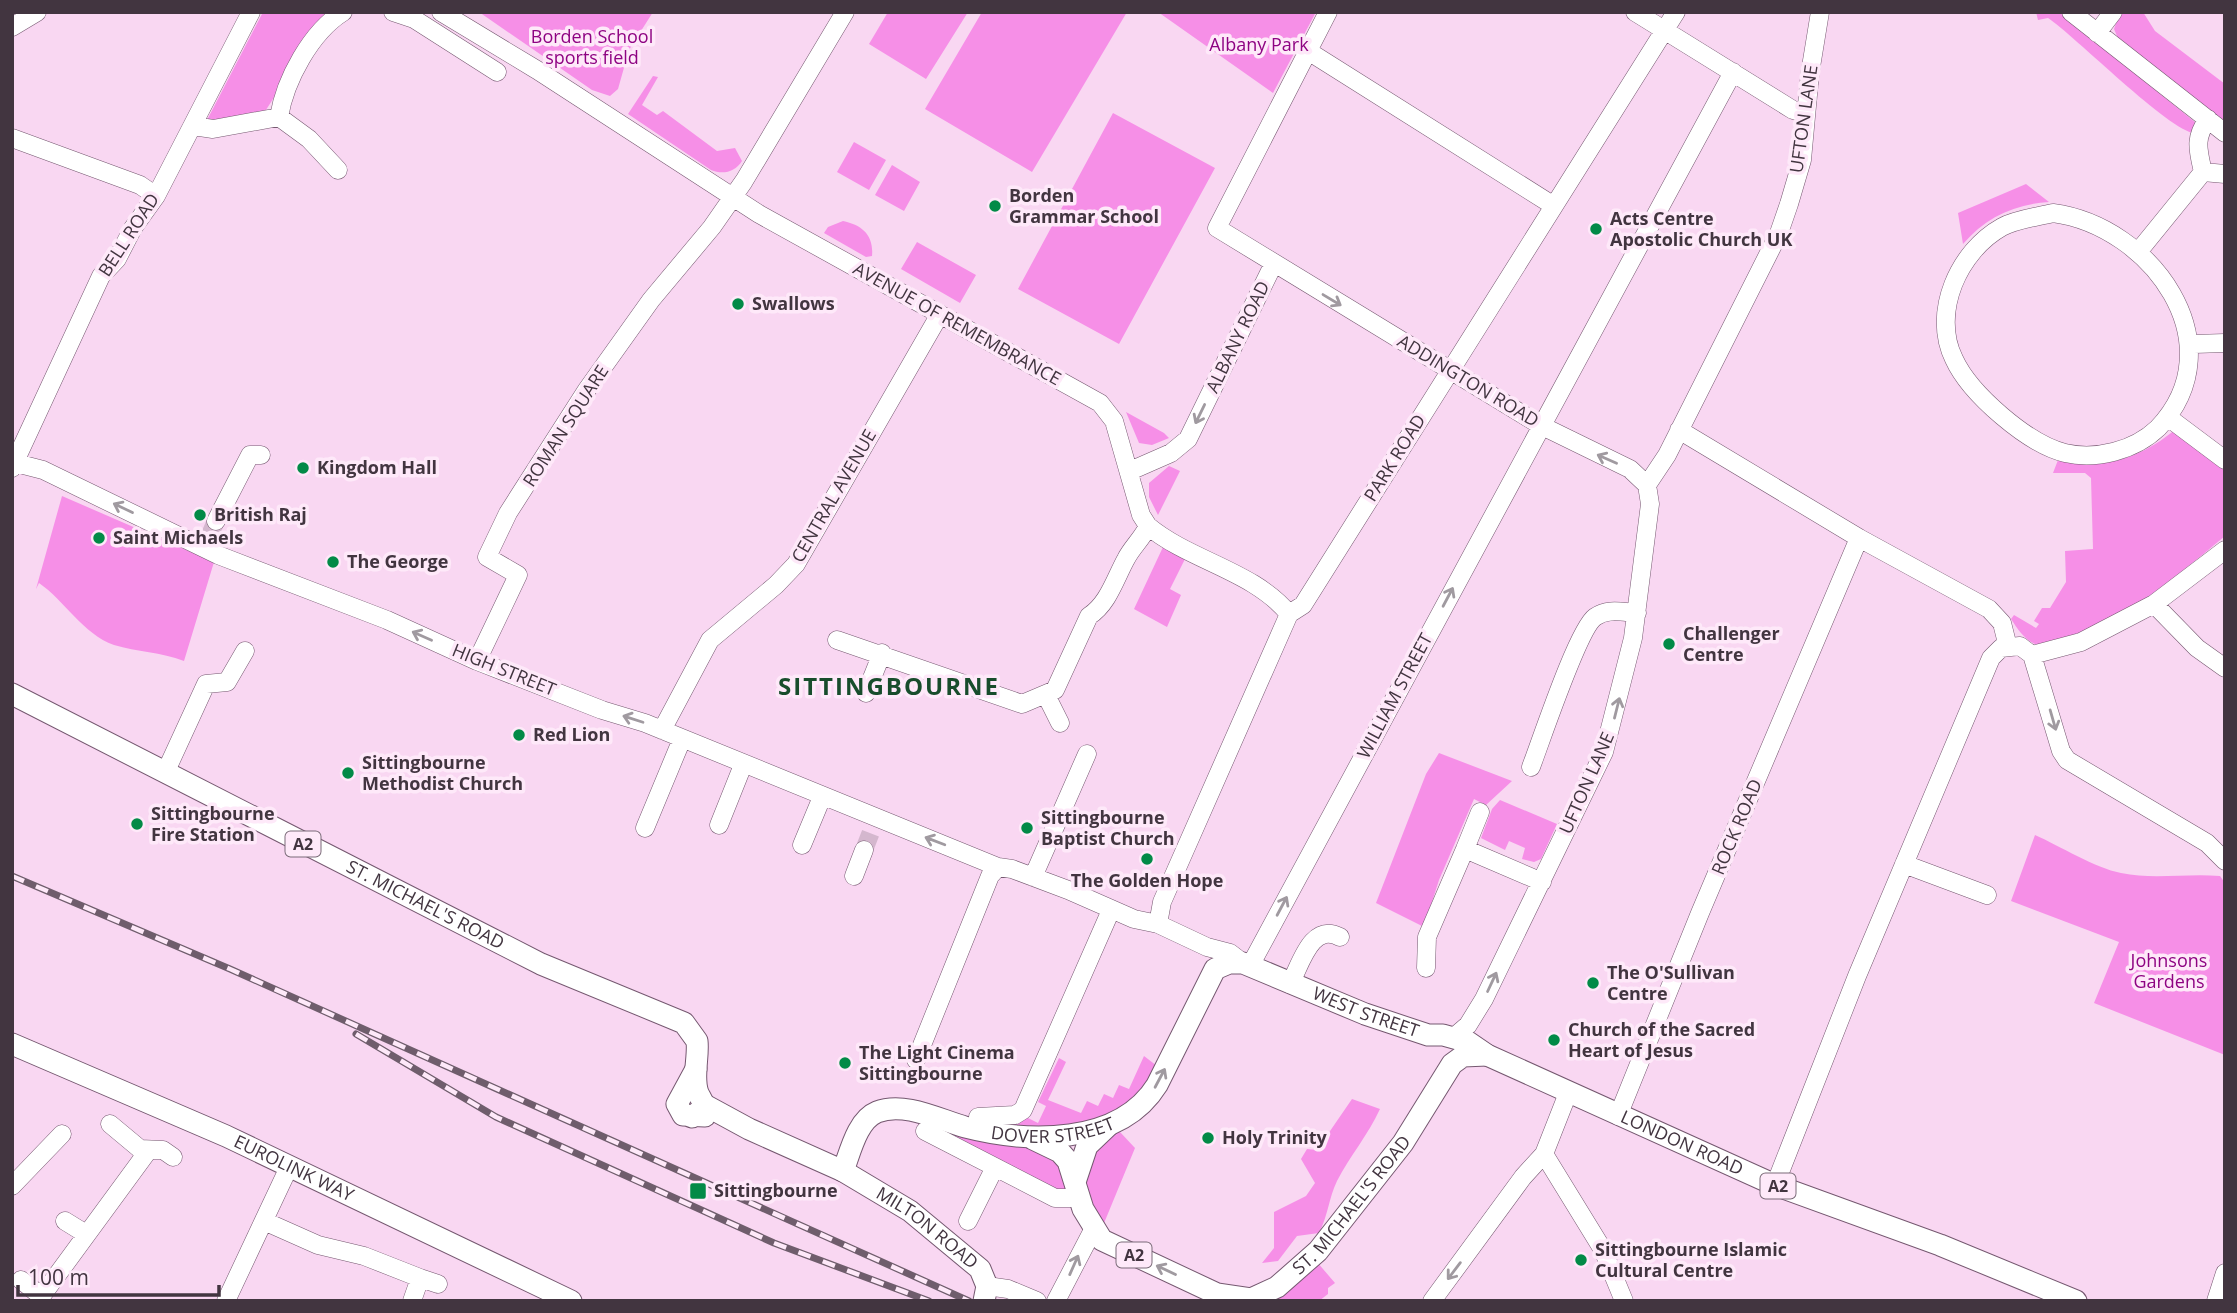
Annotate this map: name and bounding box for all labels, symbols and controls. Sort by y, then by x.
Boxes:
park label: Borden School sports field [531,24,653,69]
park label: Albany Park [1209,32,1309,56]
street label: UFTON LANE [1784,63,1822,174]
place label: Borden Grammar School [1009,183,1159,228]
street label: BELL ROAD [92,188,164,281]
marker: Borden Grammar School [987,198,1003,214]
place label: Acts Centre Apostolic Church UK [1610,206,1792,251]
marker: Acts Centre Apostolic Church UK [1588,221,1604,237]
street label: AVENUE OF REMEMBRANCE [849,256,1066,390]
street label: ALBANY ROAD [1200,277,1275,396]
place label: Swallows [752,291,835,315]
one-way arrow [1321,294,1342,307]
marker: Swallows [730,296,746,312]
street label: ADDINGTON ROAD [1393,328,1544,432]
street label: ROMAN SQUARE [517,360,613,491]
one-way arrow [1193,403,1207,424]
street label: PARK ROAD [1358,409,1430,506]
street label: CENTRAL AVENUE [785,424,881,567]
one-way arrow [1597,452,1618,465]
place label: Kingdom Hall [317,455,437,479]
marker: Kingdom Hall [295,460,311,476]
one-way arrow [113,501,134,515]
place label: British Raj [214,502,307,526]
marker: British Raj [192,507,208,523]
place label: Saint Michaels [113,525,243,549]
marker: Saint Michaels [91,530,107,546]
place label: The George [347,549,448,573]
marker: The George [325,554,341,570]
one-way arrow [1441,588,1455,608]
place label: Challenger Centre [1683,621,1780,666]
one-way arrow [412,629,433,642]
street label: WILLIAM STREET [1351,629,1437,762]
marker: Challenger Centre [1661,636,1677,652]
street label: HIGH STREET [449,637,560,701]
district label: SITTINGBOURNE [778,669,1000,702]
one-way arrow [1611,698,1624,720]
one-way arrow [2047,709,2060,731]
one-way arrow [623,712,645,724]
place label: Red Lion [533,722,610,746]
marker: Red Lion [511,727,527,743]
street label: UFTON LANE [1553,728,1619,837]
place label: Sittingbourne Methodist Church [362,750,523,795]
marker: Sittingbourne Methodist Church [340,765,356,781]
street label: ROCK ROAD [1705,775,1767,878]
place label: Sittingbourne Fire Station [151,801,275,846]
place label: Sittingbourne Baptist Church [1041,805,1175,850]
marker: Sittingbourne Fire Station [129,816,145,832]
marker: Sittingbourne Baptist Church [1019,820,1035,836]
road number: A2 [286,832,320,856]
one-way arrow [924,834,946,846]
marker: The Golden Hope [1139,851,1155,867]
street label: ST. MICHAEL'S ROAD [343,854,509,954]
place label: The Golden Hope [1071,868,1223,892]
one-way arrow [1275,896,1289,916]
park label: Johnsons Gardens [2129,948,2207,993]
place label: The O'Sullivan Centre [1607,960,1735,1005]
one-way arrow [1486,972,1499,993]
marker: The O'Sullivan Centre [1585,975,1601,991]
street label: WEST STREET [1309,981,1423,1042]
place label: Church of the Sacred Heart of Jesus [1568,1017,1755,1062]
marker: Church of the Sacred Heart of Jesus [1546,1032,1562,1048]
place label: The Light Cinema Sittingbourne [859,1040,1015,1085]
marker: The Light Cinema Sittingbourne [837,1055,853,1071]
one-way arrow [1153,1068,1167,1089]
street label: LONDON ROAD [1617,1104,1747,1180]
street label: DOVER STREET [989,1111,1118,1148]
place label: Holy Trinity [1222,1125,1328,1149]
street label: EUROLINK WAY [230,1129,359,1207]
marker: Holy Trinity [1200,1130,1216,1146]
street label: ST. MICHAEL'S ROAD [1287,1130,1416,1279]
road number: A2 [1760,1174,1796,1198]
place label: Sittingbourne [714,1178,838,1202]
marker: Sittingbourne [688,1181,708,1201]
street label: MILTON ROAD [872,1181,984,1274]
place label: Sittingbourne Islamic Cultural Centre [1595,1237,1787,1282]
road number: A2 [1116,1242,1152,1268]
marker: Sittingbourne Islamic Cultural Centre [1573,1252,1589,1268]
scale bar [18,1254,219,1298]
one-way arrow [1068,1255,1081,1276]
one-way arrow [1447,1261,1461,1280]
one-way arrow [1156,1262,1177,1276]
text: 100 m [28,1263,89,1291]

